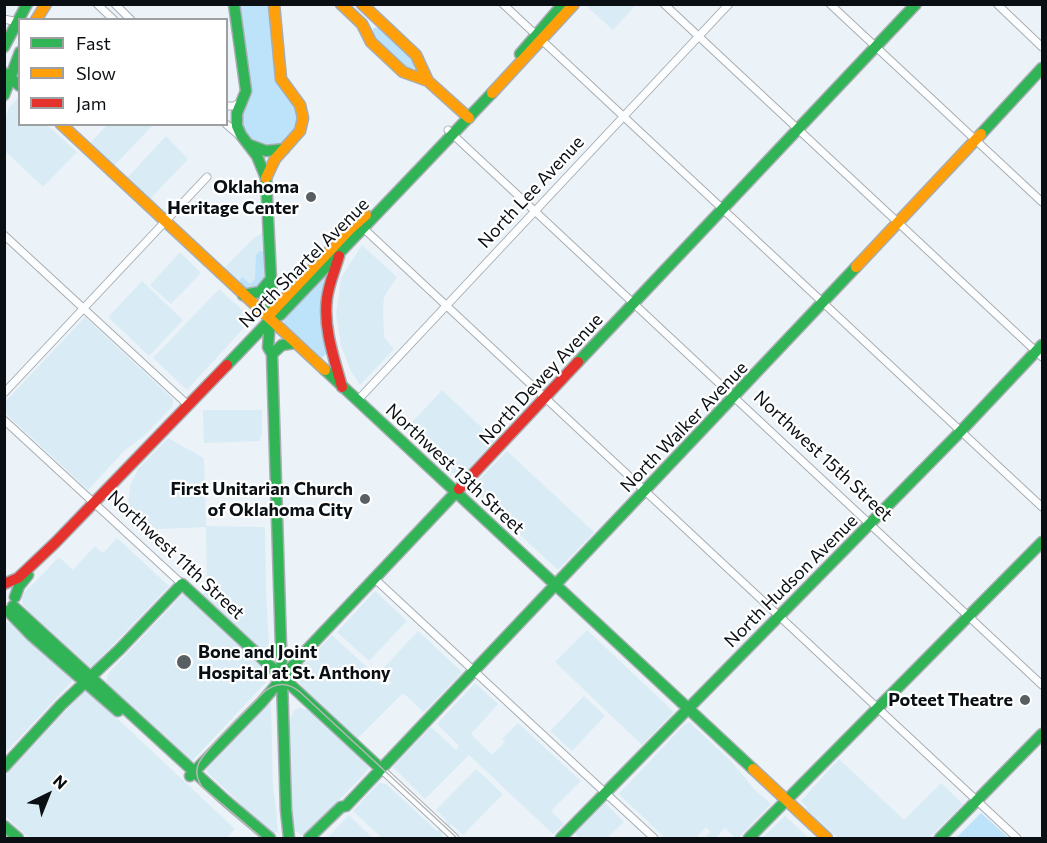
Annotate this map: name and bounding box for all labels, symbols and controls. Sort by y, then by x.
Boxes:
legend [18,18,228,126]
text: Fast [76,32,111,54]
text: Slow [76,62,116,84]
text: Jam [76,92,106,114]
street label: North Lee Avenue [474,131,588,253]
place label: Oklahoma Heritage Center [167,176,299,219]
marker: Oklahoma Heritage Center [304,190,318,204]
street label: North Shartel Avenue [235,194,373,332]
street label: North Dewey Avenue [475,309,607,449]
street label: North Walker Avenue [616,357,752,497]
street label: Northwest 15th Street [749,386,897,526]
street label: Northwest 13th Street [381,399,529,539]
place label: First Unitarian Church of Oklahoma City [170,478,353,520]
street label: Northwest 11th Street [103,486,249,624]
marker: First Unitarian Church of Oklahoma City [358,492,372,506]
street label: North Hudson Avenue [720,510,862,652]
place label: Bone and Joint Hospital at St. Anthony [198,641,391,684]
marker: Bone and Joint Hospital at St. Anthony [175,653,193,671]
place label: Poteet Theatre [888,689,1013,711]
marker: Poteet Theatre [1018,693,1032,707]
north arrow [18,765,78,825]
text: N [50,770,71,793]

